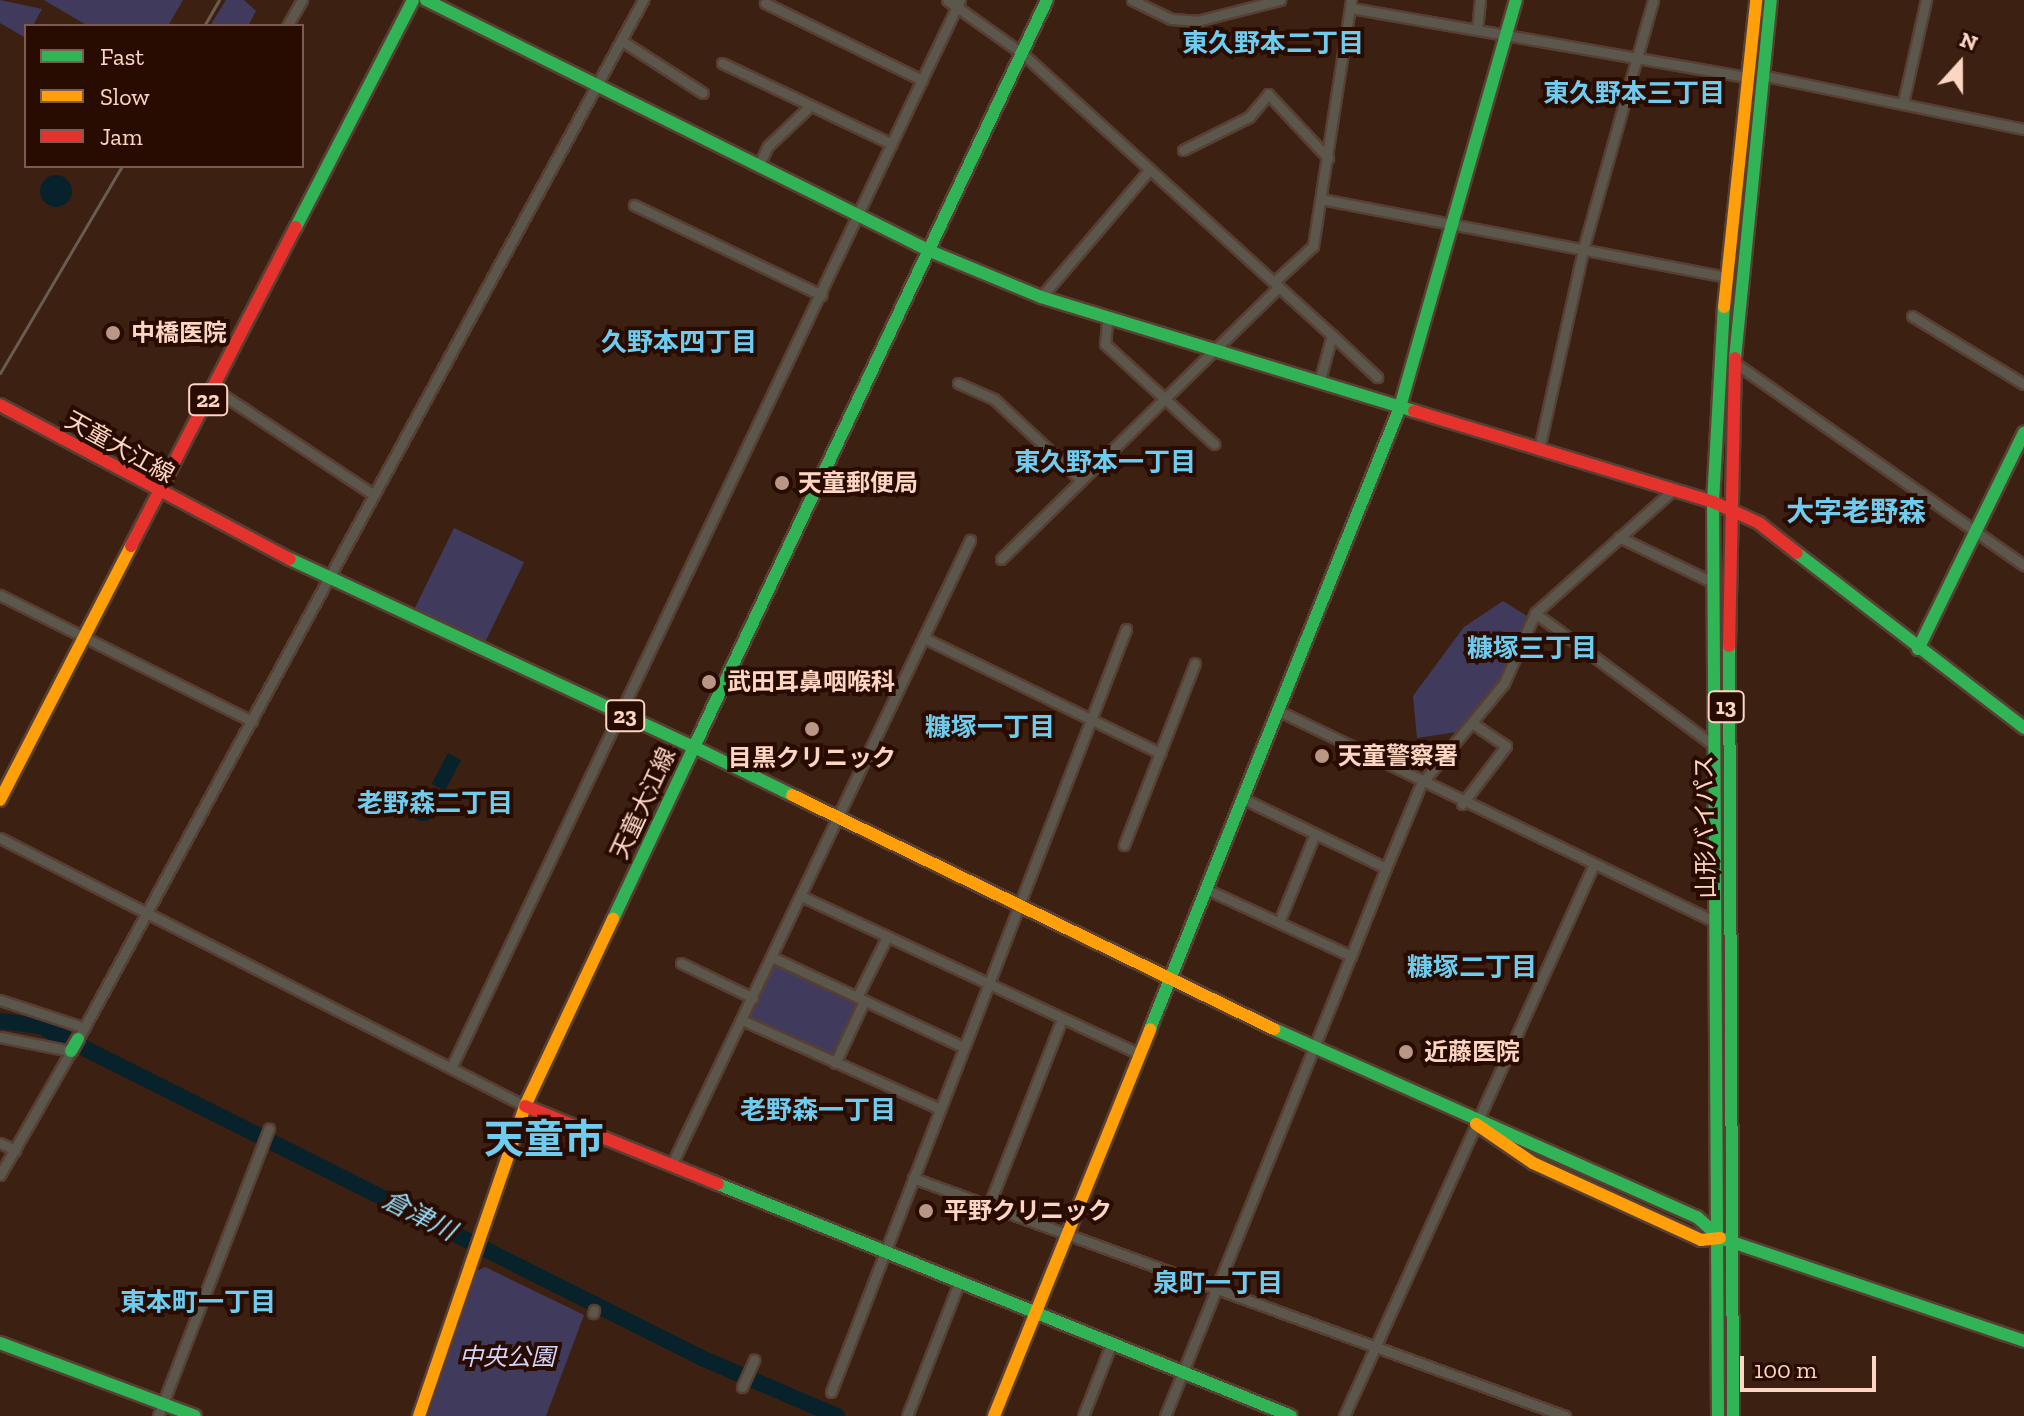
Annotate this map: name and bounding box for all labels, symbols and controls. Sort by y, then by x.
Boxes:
legend [24,24,304,168]
north arrow [1920,24,2000,104]
text: N [1956,26,1981,57]
district label: 東久野本二丁目 [1182,28,1364,60]
text: Fast [100,42,144,71]
district label: 東久野本三丁目 [1543,78,1725,110]
text: Slow [100,82,150,111]
text: Jam [100,122,143,151]
place label: 中橋医院 [131,319,227,347]
marker: 中橋医院 [102,322,124,344]
district label: 久野本四丁目 [601,327,757,359]
road number: 22 [188,382,228,418]
street label: 天童大江線 [61,405,179,489]
district label: 東久野本一丁目 [1014,447,1196,479]
place label: 天童郵便局 [798,469,918,497]
marker: 天童郵便局 [773,474,791,492]
district label: 大字老野森 [1786,495,1926,529]
district label: 糠塚三丁目 [1467,633,1597,665]
place label: 武田耳鼻咽喉科 [727,668,895,696]
marker: 武田耳鼻咽喉科 [698,671,720,693]
road number: 13 [1706,689,1746,725]
road number: 23 [605,698,645,734]
district label: 糠塚一丁目 [925,712,1055,744]
marker: 目黒クリニック [801,718,823,740]
place label: 天童警察署 [1338,742,1458,770]
street label: 天童大江線 [605,743,681,863]
place label: 目黒クリニック [728,744,896,772]
marker: 天童警察署 [1313,747,1331,765]
street label: 山形バイパス [1689,755,1721,899]
district label: 老野森二丁目 [357,788,513,820]
district label: 糠塚二丁目 [1407,952,1537,984]
place label: 近藤医院 [1424,1038,1520,1066]
marker: 近藤医院 [1395,1041,1417,1063]
district label: 老野森一丁目 [740,1095,896,1127]
district label: 天童市 [484,1115,604,1163]
water label: 倉津川 [377,1184,461,1248]
place label: 平野クリニック [944,1197,1112,1225]
marker: 平野クリニック [915,1200,937,1222]
district label: 泉町一丁目 [1153,1268,1283,1300]
district label: 東本町一丁目 [120,1287,276,1319]
scale bar [1744,1340,1880,1390]
park label: 中央公園 [459,1343,555,1371]
text: 100 m [1754,1355,1817,1384]

